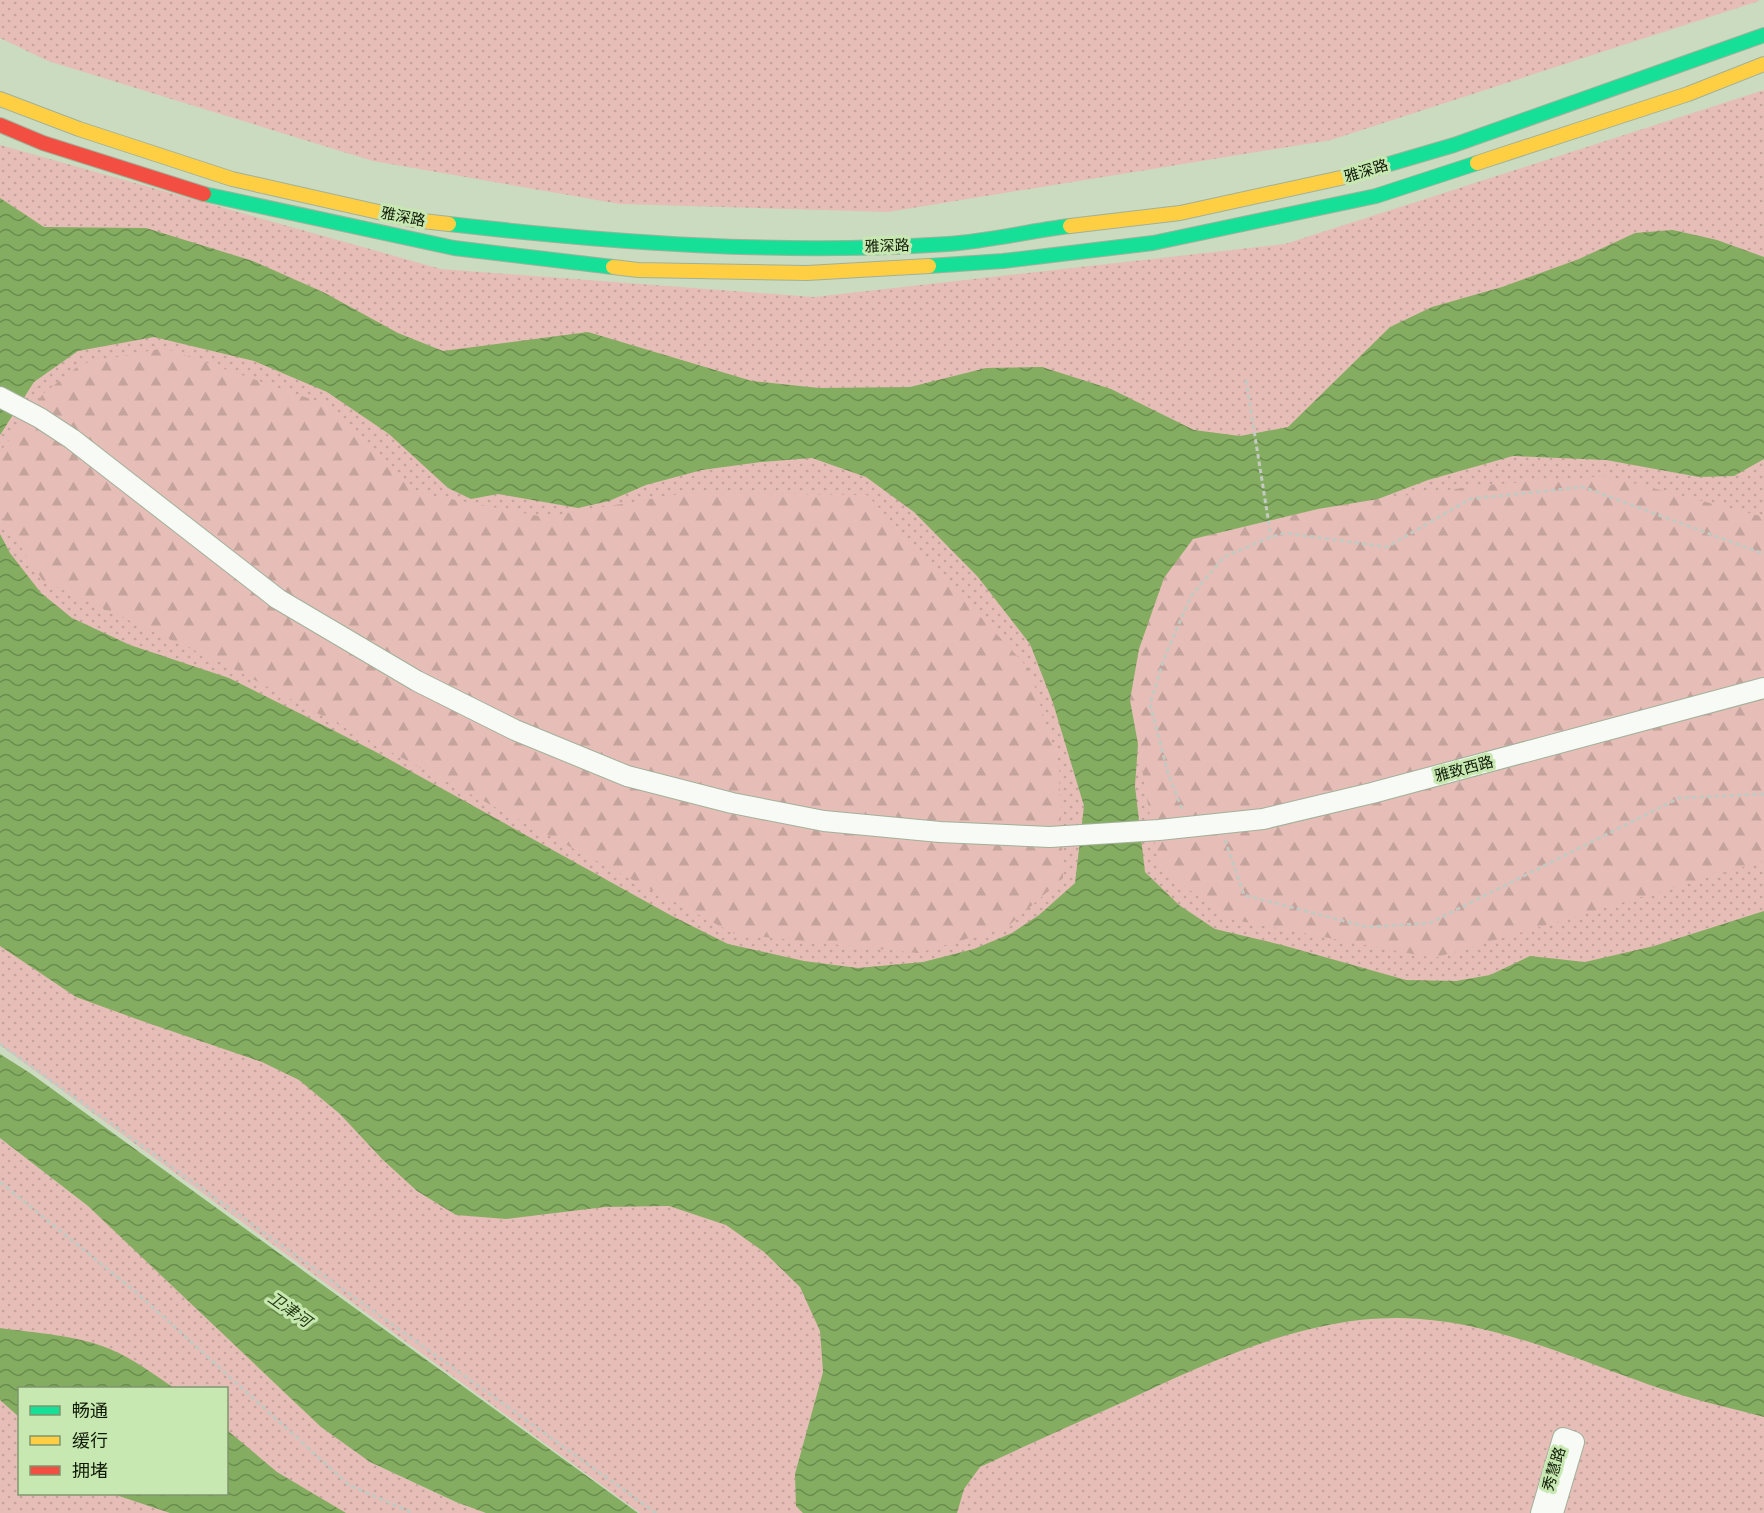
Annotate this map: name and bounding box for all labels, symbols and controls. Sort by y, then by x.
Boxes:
street label: 雅深路 [1342,156,1390,186]
street label: 雅深路 [379,204,427,230]
street label: 雅深路 [864,236,910,256]
street label: 雅致西路 [1433,753,1495,785]
water label: 卫津河 [265,1288,317,1333]
legend [18,1387,228,1495]
text: 畅通 [72,1400,108,1422]
text: 缓行 [72,1430,108,1452]
street label: 秀慧路 [1539,1445,1569,1493]
text: 拥堵 [72,1460,108,1482]

